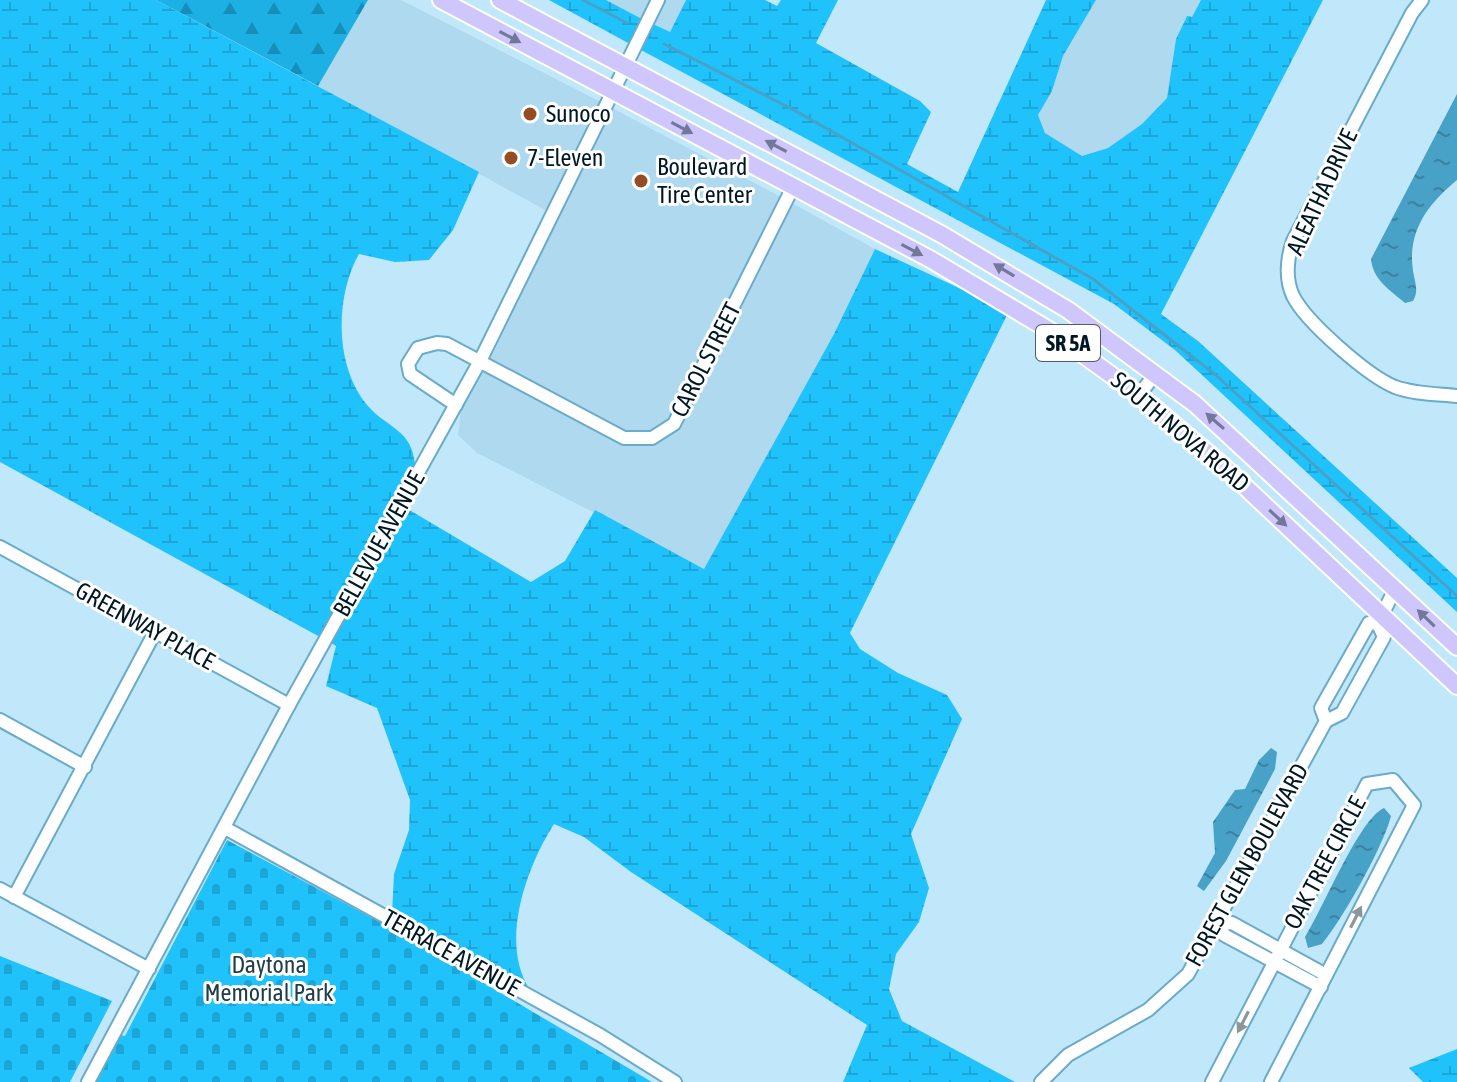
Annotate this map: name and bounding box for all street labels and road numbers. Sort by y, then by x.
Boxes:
street label: ALEATHA DRIVE [1281,125,1362,259]
street label: CAROL STREET [665,298,746,421]
road number: SR 5A [1036,325,1100,361]
street label: SOUTH NOVA ROAD [1106,366,1255,497]
street label: BELLEVUE AVENUE [328,467,430,621]
street label: GREENWAY PLACE [71,576,219,675]
street label: FOREST GLEN BOULEVARD [1180,759,1313,971]
street label: OAK TREE CIRCLE [1278,792,1371,934]
street label: TERRACE AVENUE [378,904,525,1001]

